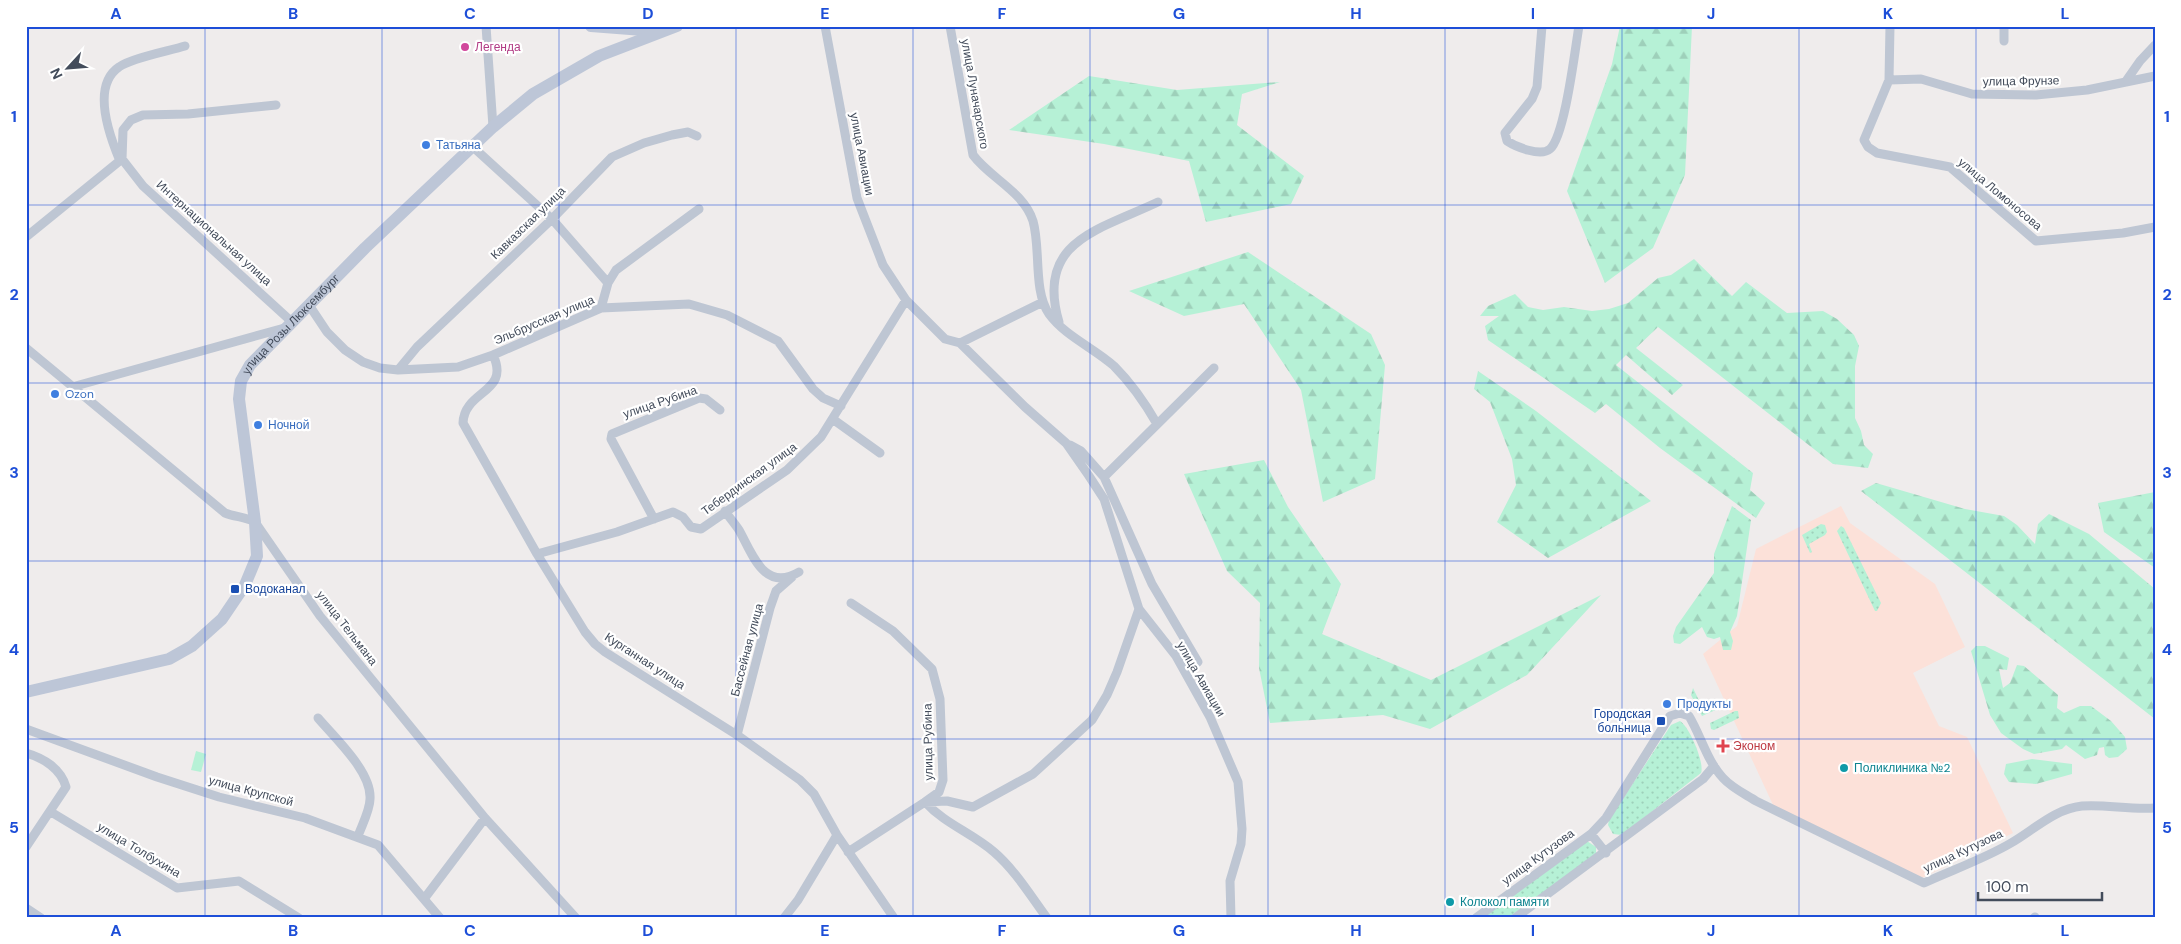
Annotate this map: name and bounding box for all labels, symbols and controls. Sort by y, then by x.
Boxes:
text: A [110,3,122,24]
text: B [288,3,298,24]
text: C [464,3,476,24]
text: D [642,3,654,24]
text: E [820,3,830,24]
text: F [998,3,1007,24]
text: G [1173,3,1185,24]
text: H [1350,3,1362,24]
text: I [1531,3,1535,24]
text: J [1707,3,1715,24]
text: K [1883,3,1894,24]
text: L [2061,3,2070,24]
street label: улица Луначарского [957,38,993,151]
place label: Легенда [475,39,521,55]
marker: Легенда [459,41,471,53]
north arrow [42,42,92,92]
text: N [46,65,67,82]
street label: улица Фрунзе [1983,72,2060,90]
text: 1 [11,106,17,127]
text: 1 [2164,106,2170,127]
street label: улица Авиации [846,111,878,197]
place label: Татьяна [436,137,481,153]
marker: Татьяна [420,139,432,151]
street label: улица Ломоносова [1955,154,2045,234]
street label: Интернациональная улица [153,177,275,289]
street label: Кавказская улица [487,183,569,263]
street label: улица Розы Люксембург [238,270,343,377]
text: 2 [9,284,19,305]
text: 2 [2162,284,2172,305]
street label: Эльбрусская улица [491,291,597,348]
street label: улица Рубина [621,382,699,422]
place label: Ozon [65,386,94,402]
marker: Ozon [49,388,61,400]
place label: Ночной [268,417,309,433]
marker: Ночной [252,419,264,431]
street label: Тебердинская улица [698,439,800,519]
text: 3 [9,462,19,483]
text: 3 [2162,462,2172,483]
place label: Водоканал [245,581,306,597]
marker: Водоканал [229,583,241,595]
street label: улица Тельмана [313,587,381,669]
street label: Бассейная улица [727,601,767,698]
street label: Курганная улица [602,629,689,693]
text: 4 [9,639,19,660]
street label: улица Авиации [1173,639,1229,719]
text: 4 [2162,639,2172,660]
place label: Продукты [1677,696,1731,712]
marker: Продукты [1661,698,1673,710]
street label: улица Рубина [919,703,937,781]
place label: Городская больница [1594,706,1651,736]
marker: Городская больница [1655,715,1667,727]
place label: Эконом [1733,738,1775,754]
marker: Эконом [1717,740,1729,752]
place label: Поликлиника №2 [1854,760,1950,776]
marker: Поликлиника №2 [1838,762,1850,774]
street label: улица Крупской [207,772,295,810]
text: 5 [9,817,19,838]
text: 5 [2162,817,2172,838]
street label: улица Толбухина [94,819,184,881]
street label: улица Кутузова [1499,825,1578,889]
street label: улица Кутузова [1921,825,2006,876]
scale bar [1978,869,2102,901]
text: 100 m [1986,877,2029,897]
place label: Колокол памяти [1460,894,1549,910]
marker: Колокол памяти [1444,896,1456,908]
text: A [110,920,122,941]
text: B [288,920,298,941]
text: C [464,920,476,941]
text: D [642,920,654,941]
text: E [820,920,830,941]
text: F [998,920,1007,941]
text: G [1173,920,1185,941]
text: H [1350,920,1362,941]
text: I [1531,920,1535,941]
text: J [1707,920,1715,941]
text: K [1883,920,1894,941]
text: L [2061,920,2070,941]

